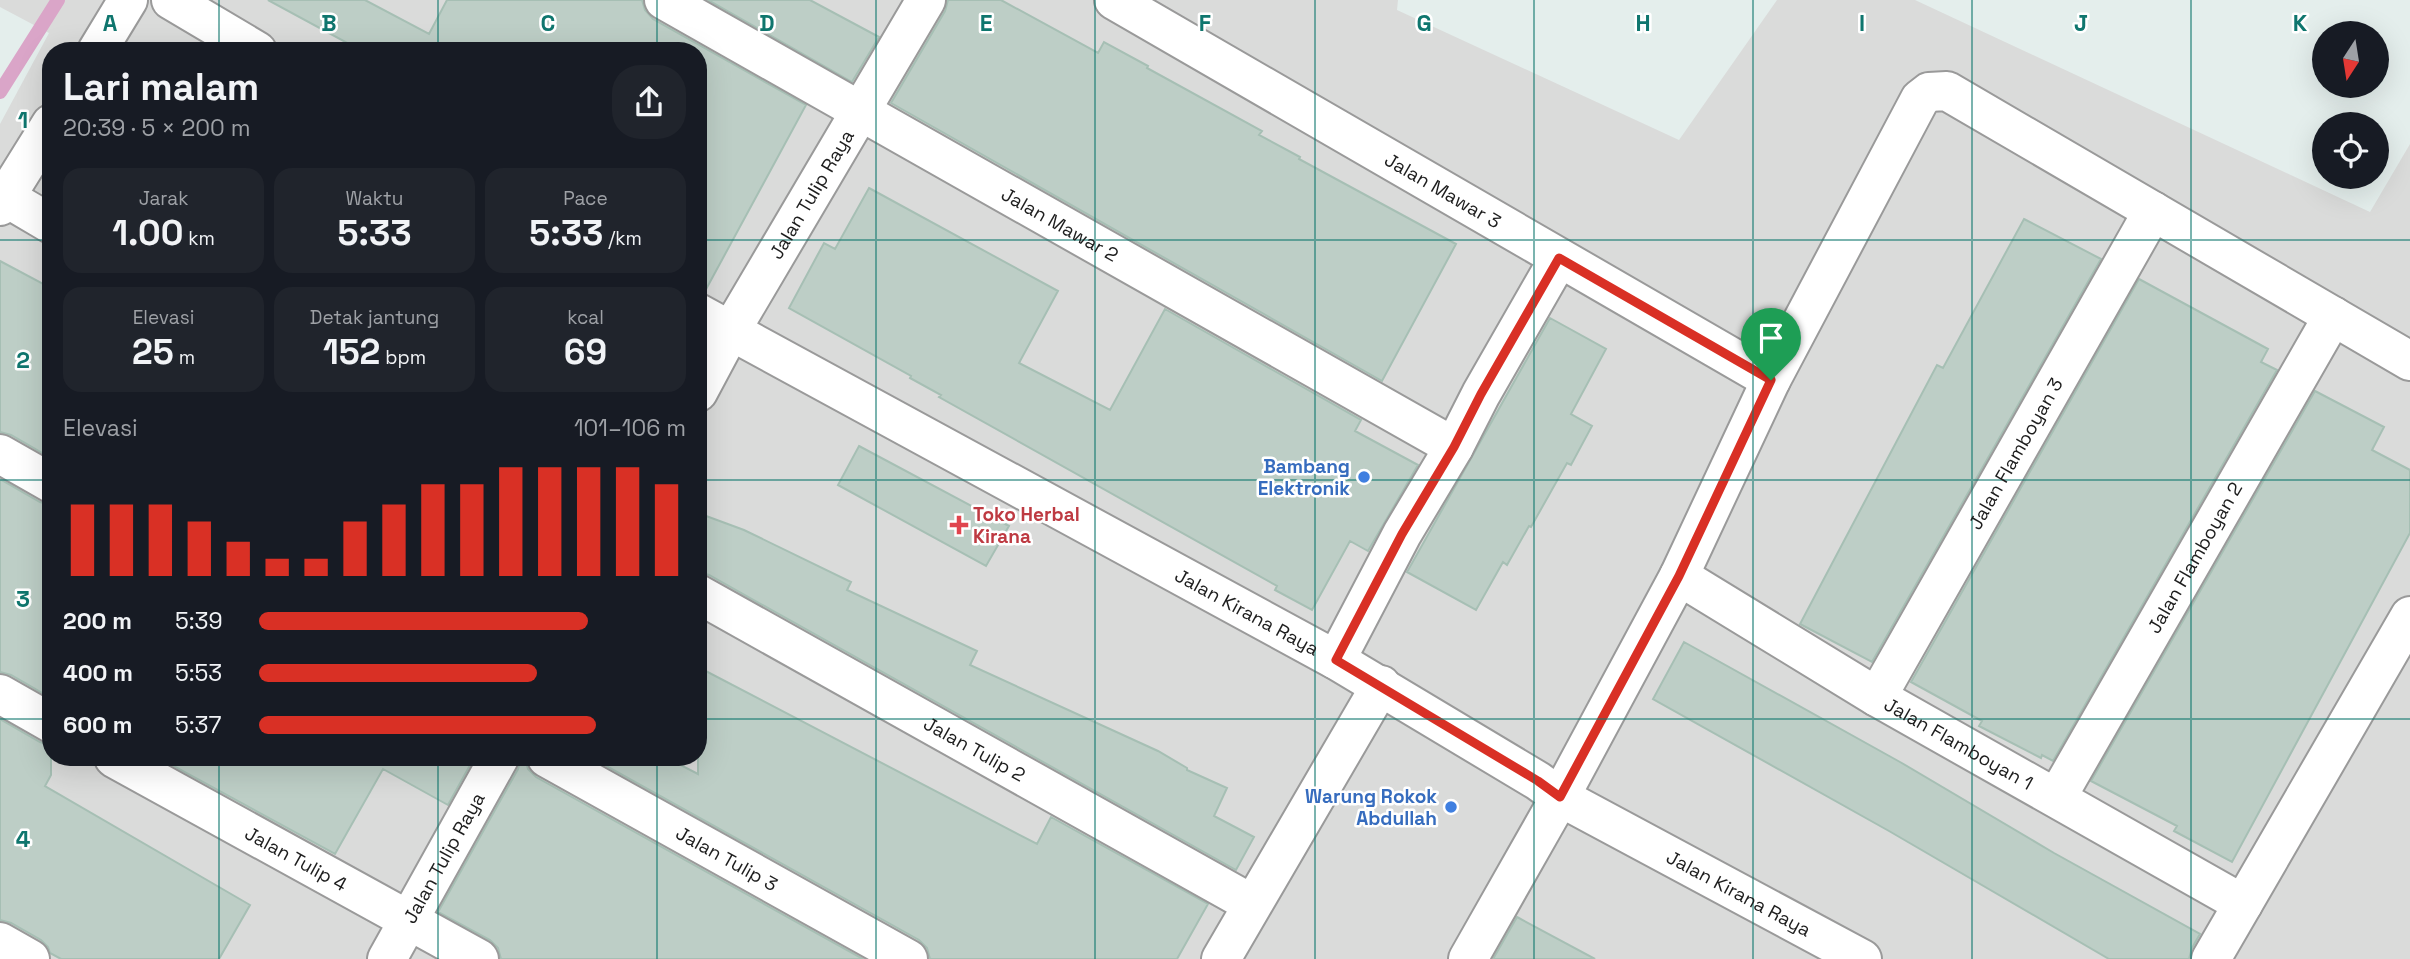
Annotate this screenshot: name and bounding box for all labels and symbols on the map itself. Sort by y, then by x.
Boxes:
text: A [103,8,118,38]
text: B [321,8,337,38]
text: C [541,8,555,38]
text: D [759,8,775,38]
text: E [980,8,992,38]
text: F [1199,8,1211,38]
text: G [1416,8,1432,38]
text: H [1635,8,1651,38]
text: I [1859,8,1865,38]
text: J [2074,8,2088,38]
text: K [2293,8,2308,38]
north arrow [2312,21,2389,98]
text: 1 [18,105,28,135]
street label: Jalan Tulip Raya [763,125,859,264]
street label: Jalan Mawar 3 [1380,147,1506,234]
street label: Jalan Mawar 2 [997,181,1123,267]
pin [1741,308,1801,380]
text: 2 [16,345,30,375]
street label: Jalan Flamboyan 3 [1962,373,2068,534]
place label: Bambang Elektronik [1258,454,1350,501]
marker: Bambang Elektronik [1356,469,1372,485]
street label: Jalan Flamboyan 2 [2141,477,2248,638]
place label: Toko Herbal Kirana [973,502,1080,549]
marker: Toko Herbal Kirana [951,517,967,533]
street label: Jalan Kirana Raya [1171,562,1324,661]
text: 3 [16,584,30,614]
street label: Jalan Flamboyan 1 [1880,691,2038,795]
street label: Jalan Tulip 2 [919,710,1030,787]
place label: Warung Rokok Abdullah [1305,784,1437,831]
street label: Jalan Tulip Raya [397,788,490,928]
marker: Warung Rokok Abdullah [1443,799,1459,815]
street label: Jalan Tulip 4 [241,820,352,897]
street label: Jalan Tulip 3 [672,820,782,897]
text: 4 [16,824,31,854]
street label: Jalan Kirana Raya [1662,844,1816,942]

